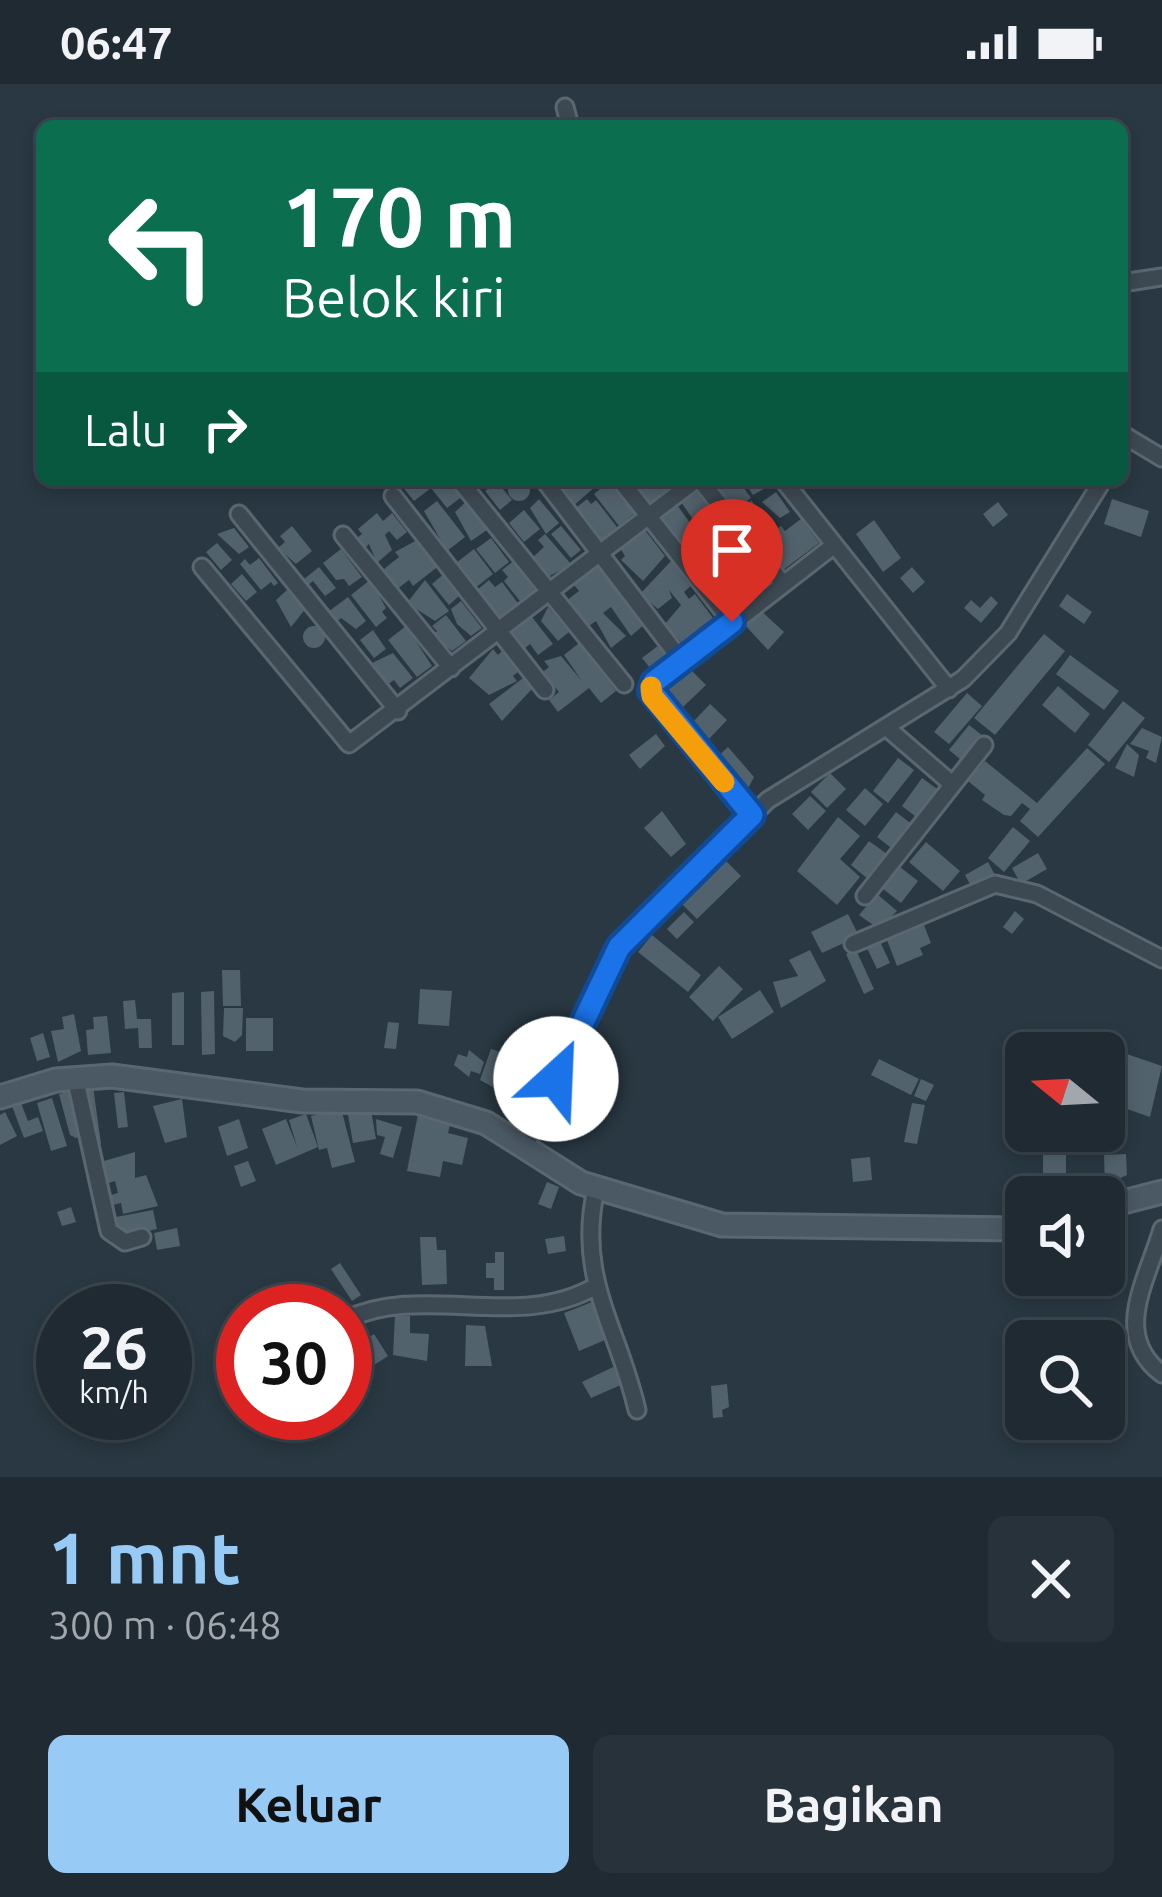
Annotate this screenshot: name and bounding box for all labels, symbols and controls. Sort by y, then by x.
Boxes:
text: 06:47 [60,17,173,68]
icon: left [84,168,240,324]
text: 170 m [282,169,516,263]
text: Belok kiri [282,267,505,327]
icon: right [192,396,258,462]
text: Lalu [84,404,168,455]
pin [681,499,783,622]
icon: arrive [699,517,765,583]
position arrow [493,1016,619,1142]
north arrow [1005,1032,1125,1152]
map controls [1005,1032,1125,1440]
button: sound [1005,1176,1125,1296]
speed limit sign: 30 [216,1284,372,1440]
text: 26 [80,1313,148,1380]
button: search [1005,1320,1125,1440]
text: km/h [79,1375,149,1409]
button: close [988,1516,1114,1642]
text: 1 mnt [48,1517,241,1598]
text: 300 m · 06:48 [48,1603,282,1646]
button: Keluar [48,1735,569,1873]
button: Bagikan [593,1735,1114,1873]

